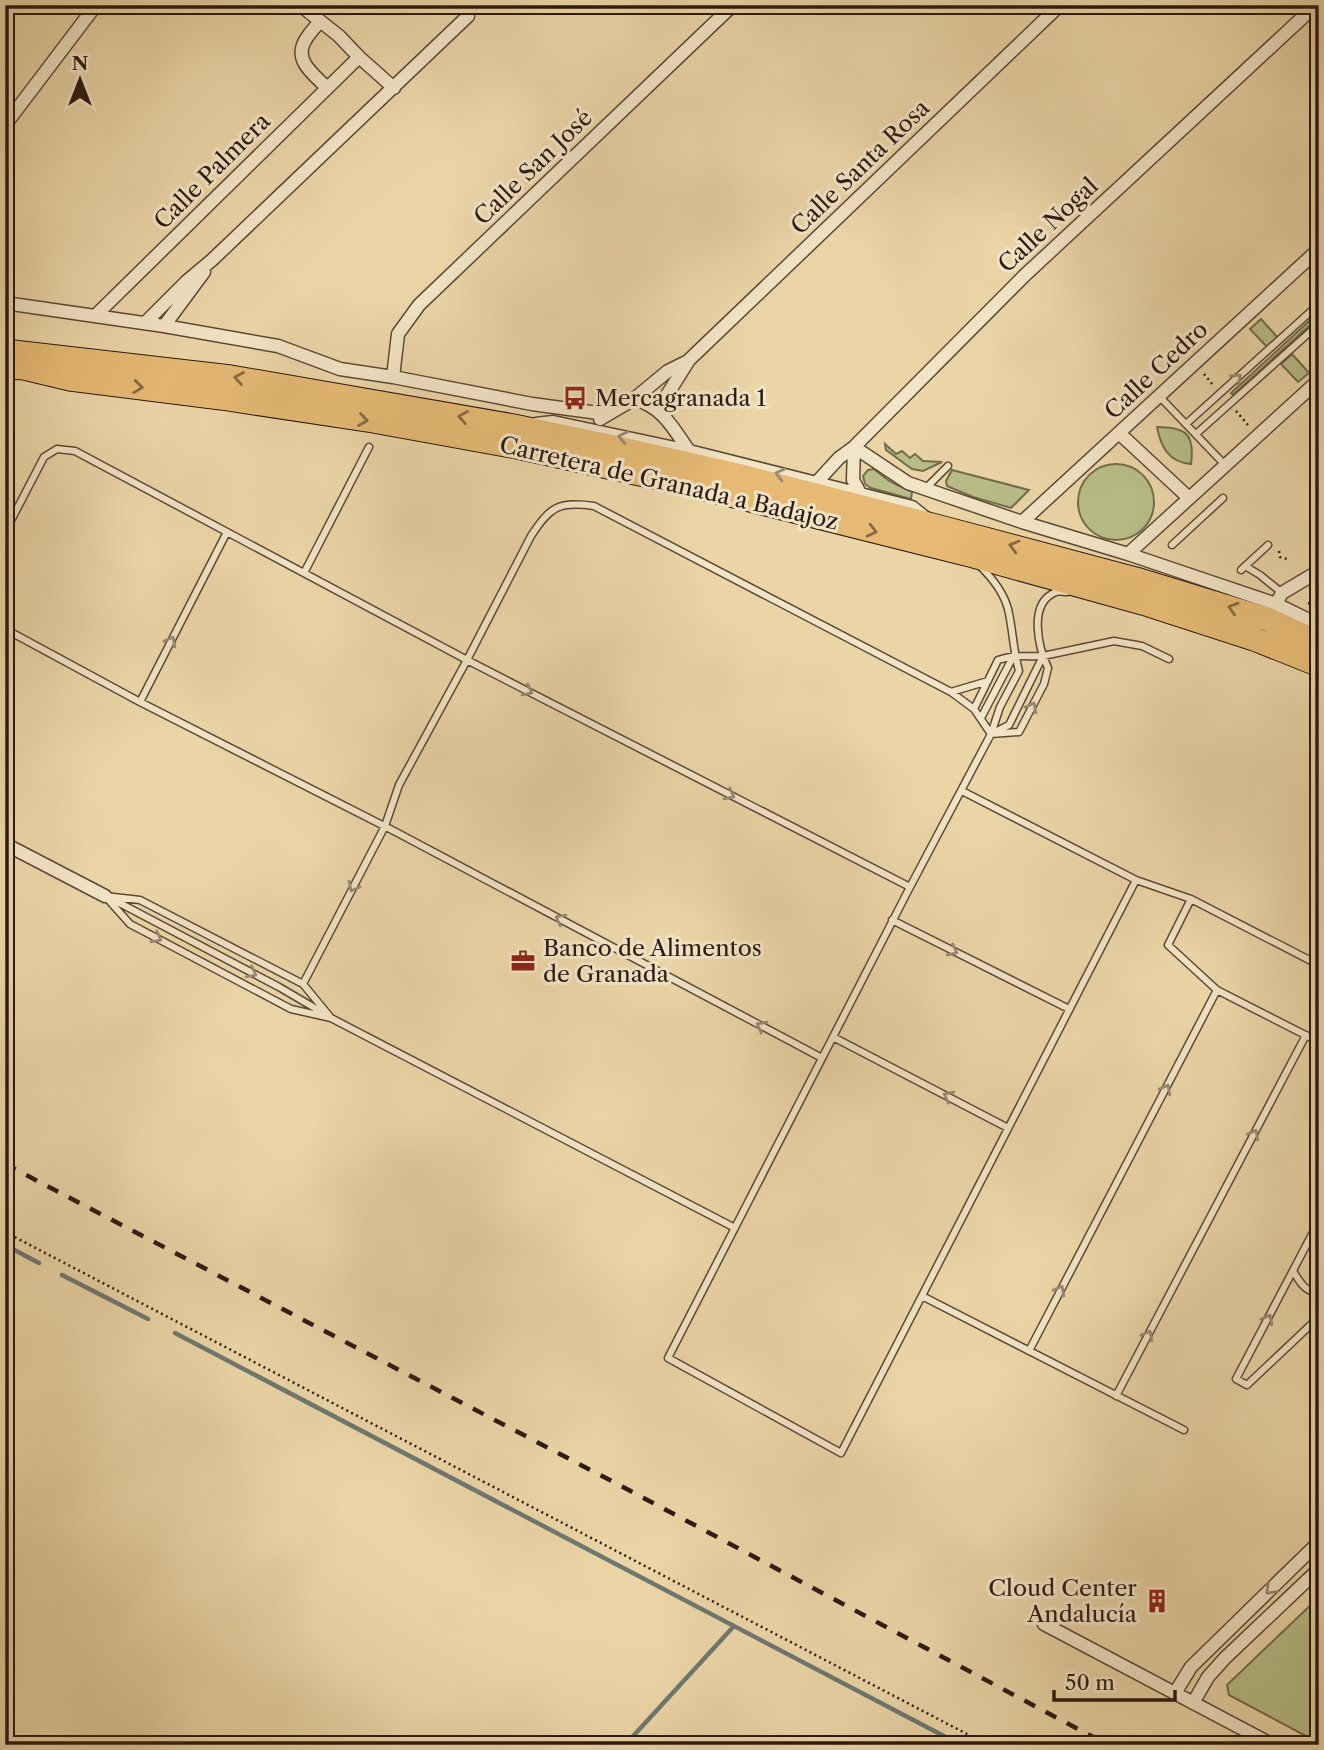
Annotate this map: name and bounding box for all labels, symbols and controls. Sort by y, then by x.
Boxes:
north arrow [46,46,116,116]
text: N [72,52,88,75]
street label: Calle Santa Rosa [785,93,936,240]
street label: Calle San José [468,104,598,230]
street label: Calle Palmera [148,107,276,235]
street label: Calle Nogal [992,172,1104,278]
street label: Calle Cedro [1099,315,1213,425]
one-way arrow [233,371,245,386]
one-way arrow [1229,374,1242,387]
one-way arrow [132,380,144,395]
bus stop icon: Mercagranada 1 [561,384,589,412]
place label: Mercagranada 1 [595,384,767,412]
one-way arrow [457,410,469,425]
one-way arrow [357,412,369,427]
street label: Carretera de Granada a Badajoz [497,430,841,536]
one-way arrow [617,430,629,445]
one-way arrow [774,468,786,482]
one-way arrow [866,523,878,537]
one-way arrow [1008,540,1020,554]
one-way arrow [1227,602,1239,617]
one-way arrow [163,636,177,648]
one-way arrow [521,683,533,697]
one-way arrow [1024,702,1037,714]
one-way arrow [723,786,736,800]
one-way arrow [348,880,362,892]
one-way arrow [555,914,567,928]
one-way arrow [150,930,162,944]
place label: Banco de Alimentos de Granada [543,934,762,988]
one-way arrow [946,942,958,956]
office icon: Banco de Alimentos de Granada [509,947,537,975]
one-way arrow [245,965,257,979]
one-way arrow [756,1021,768,1034]
one-way arrow [1157,1083,1171,1096]
one-way arrow [943,1091,955,1105]
one-way arrow [1245,1129,1259,1141]
one-way arrow [1052,1285,1066,1297]
one-way arrow [1260,1313,1273,1326]
one-way arrow [1139,1330,1153,1343]
place label: Cloud Center Andalucía [988,1574,1138,1628]
one-way arrow [1265,1581,1278,1594]
building icon: Cloud Center Andalucía [1143,1587,1171,1615]
scale bar [1054,1659,1175,1703]
text: 50 m [1065,1670,1115,1695]

